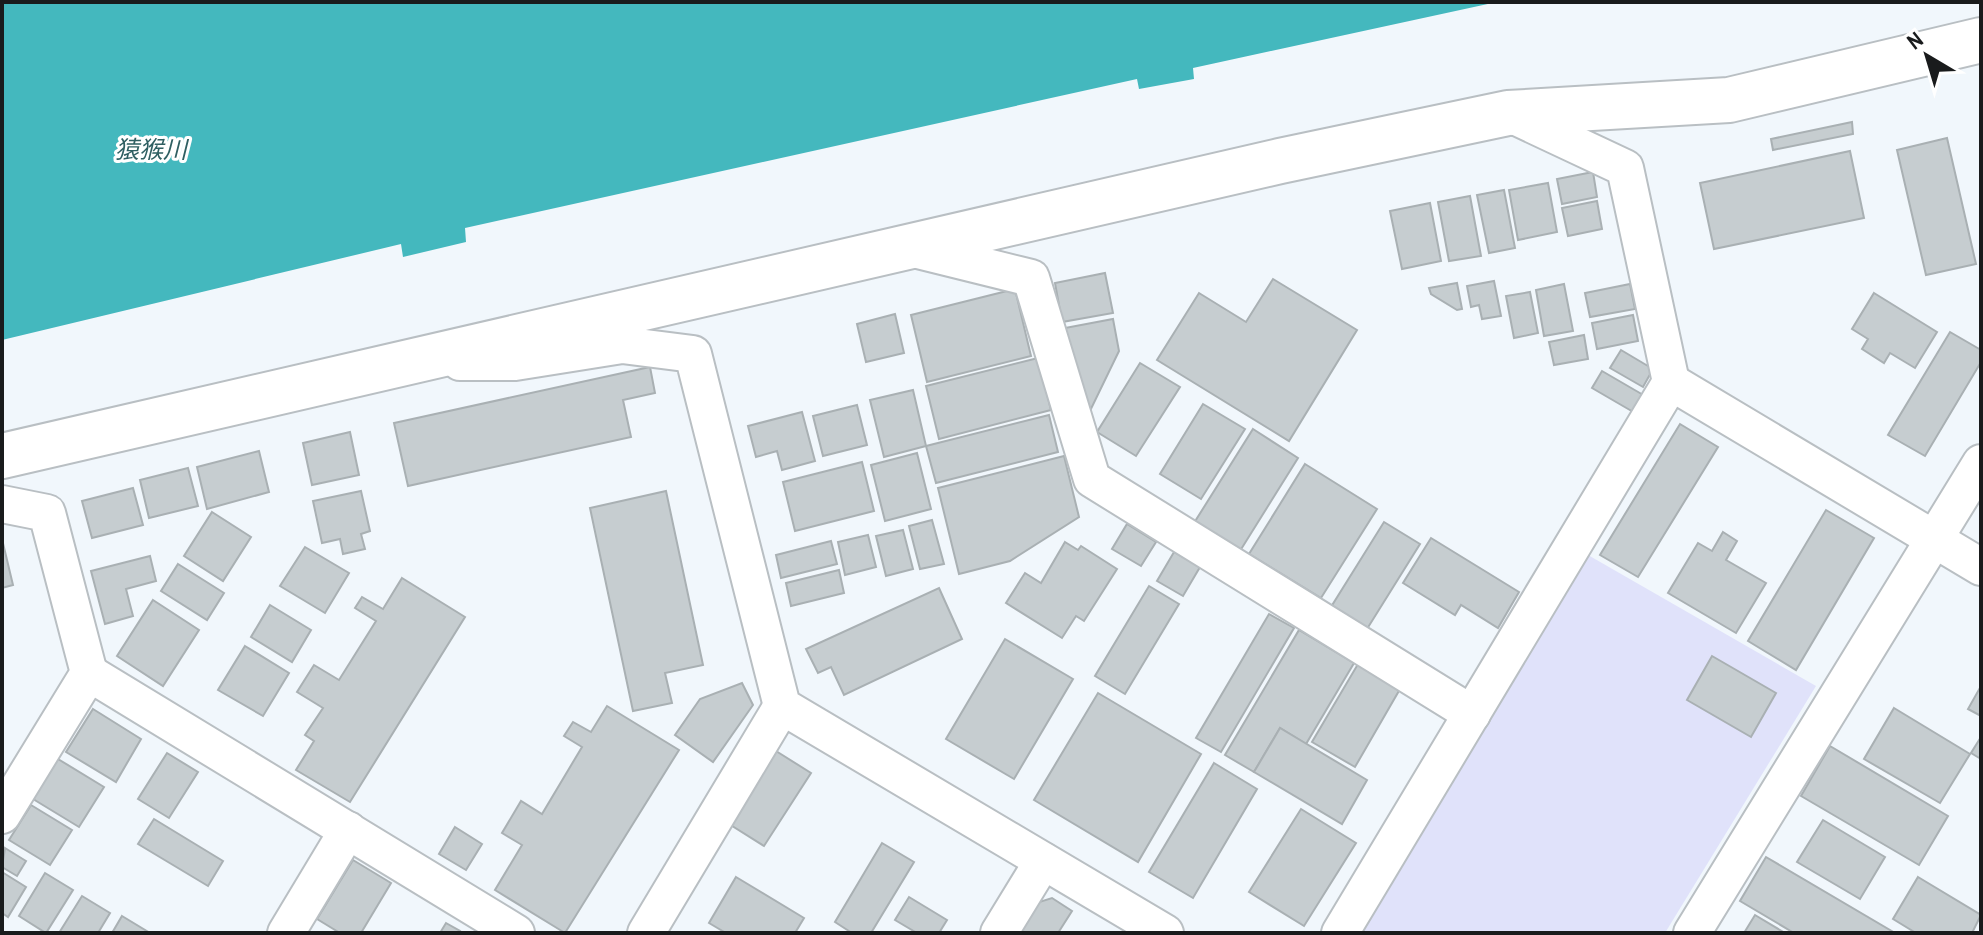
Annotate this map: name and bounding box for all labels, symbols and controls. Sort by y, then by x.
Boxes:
north arrow [1887,16,1967,96]
text: N [1900,24,1929,56]
water label: 猿猴川 [115,133,190,165]

